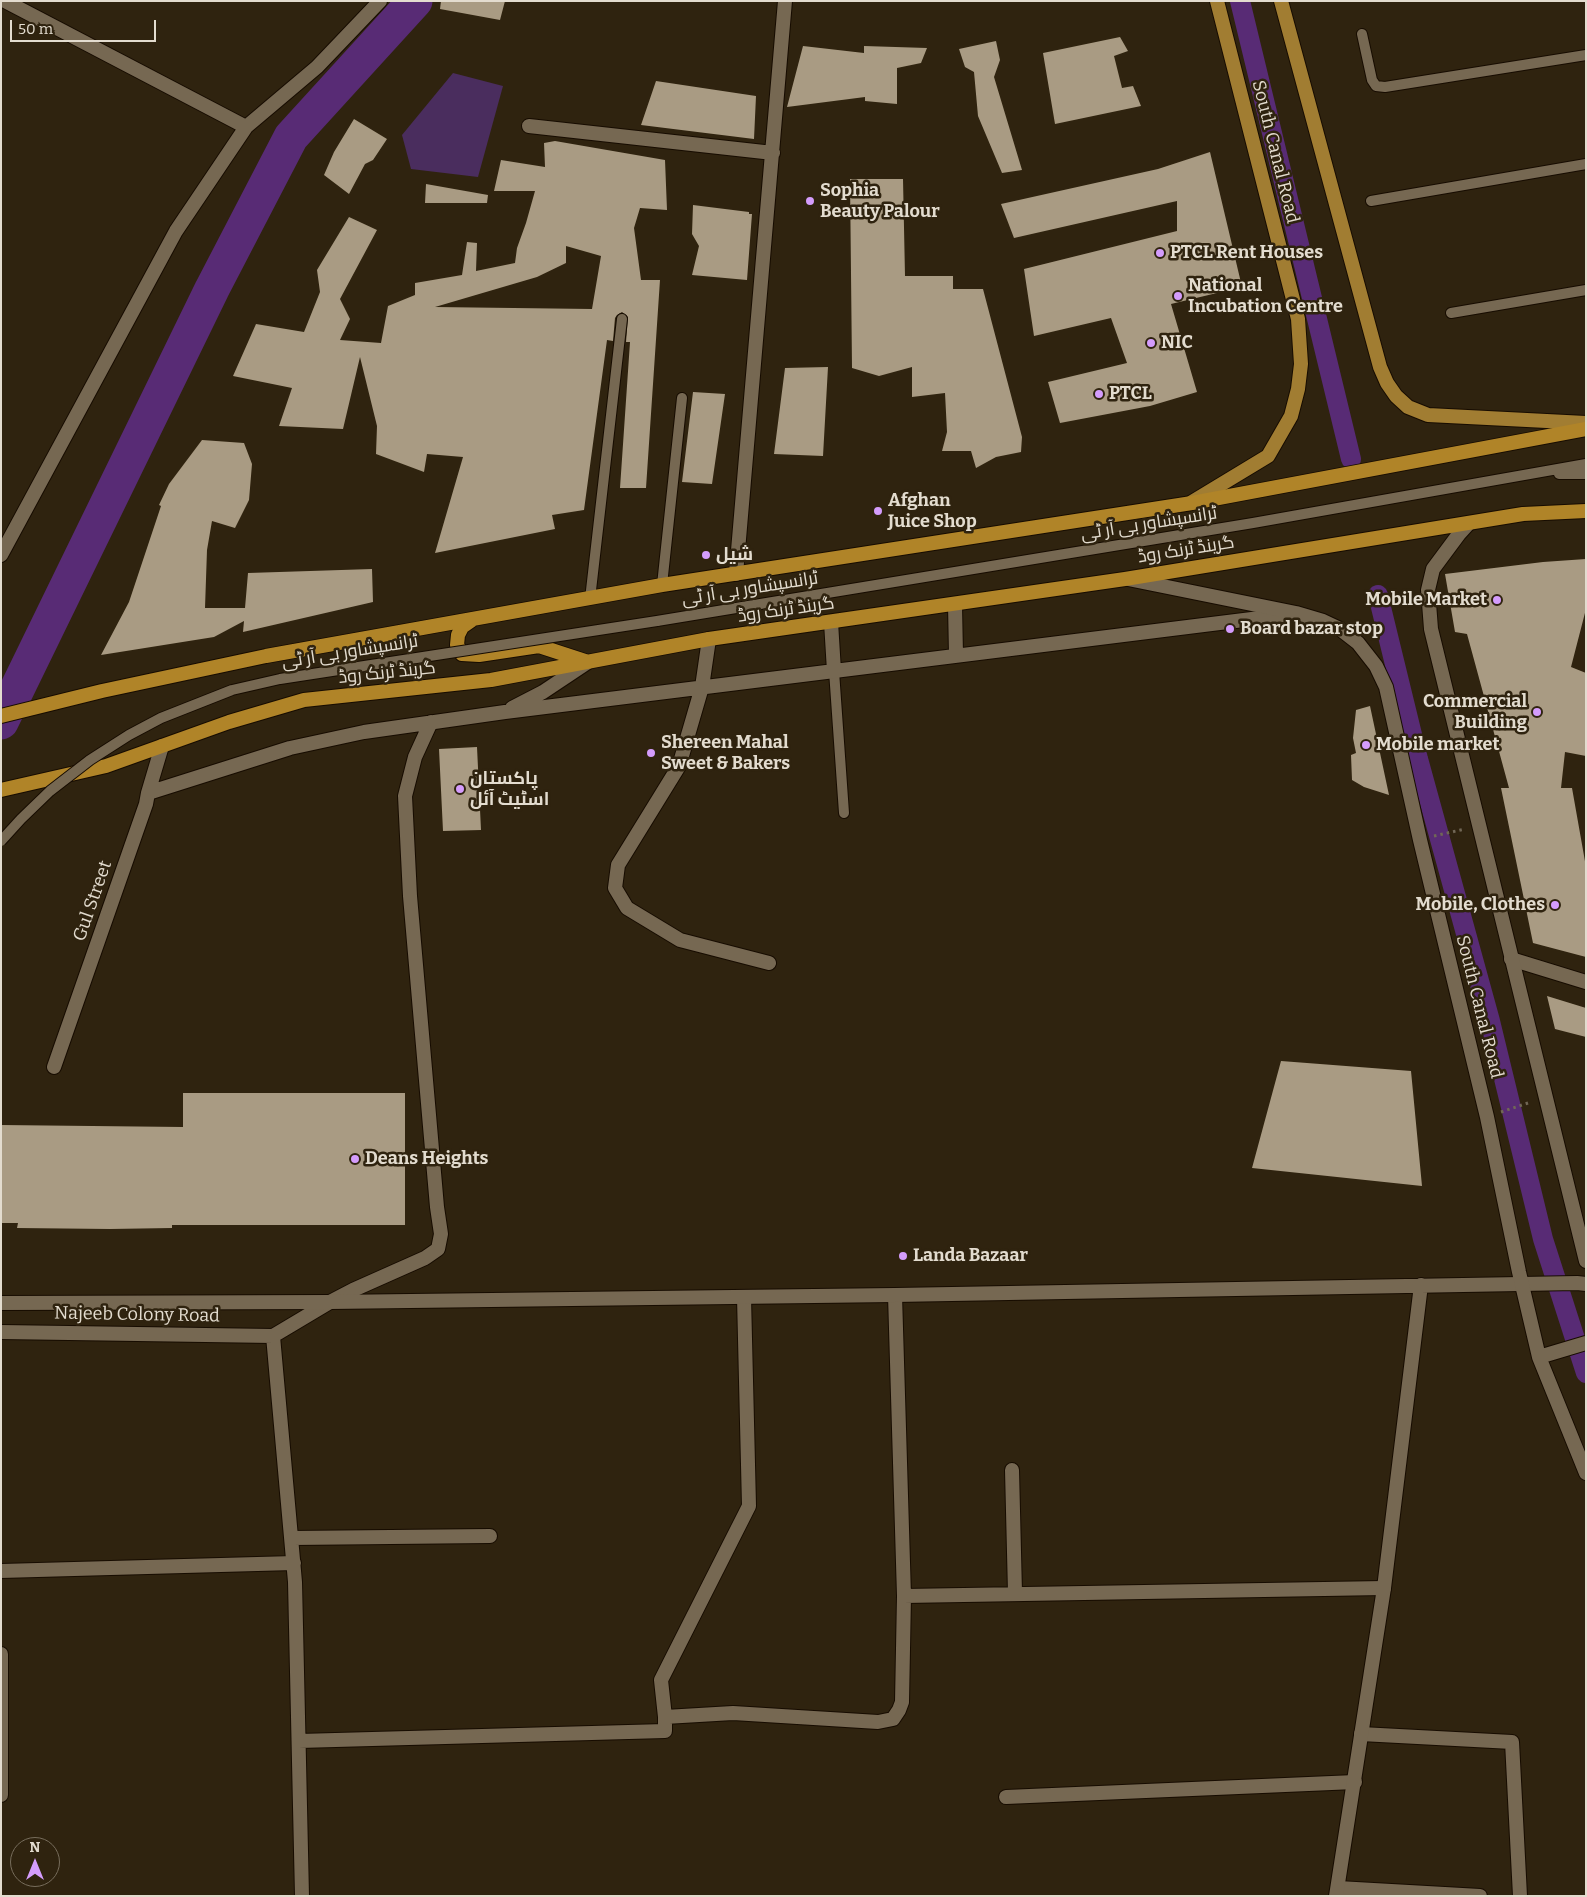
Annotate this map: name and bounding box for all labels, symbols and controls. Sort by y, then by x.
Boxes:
scale bar [12,10,159,42]
text: 50 m [18,20,53,38]
street label: South Canal Road [1247,78,1303,226]
place label: Sophia Beauty Palour [820,180,940,222]
marker: Sophia Beauty Palour [804,195,816,207]
place label: PTCL Rent Houses [1170,242,1323,264]
marker: PTCL Rent Houses [1154,247,1166,259]
place label: National Incubation Centre [1188,275,1343,318]
marker: National Incubation Centre [1172,290,1184,302]
place label: NIC [1161,332,1193,354]
marker: NIC [1145,337,1157,349]
place label: PTCL [1109,383,1152,405]
marker: PTCL [1093,388,1105,400]
place label: Afghan Juice Shop [888,490,977,532]
street label: ٹرانسپشاور بی آر ٹی [1079,503,1219,545]
marker: Afghan Juice Shop [872,505,884,517]
street label: گرینڈ ٹرنک روڈ [1136,532,1236,568]
place label: شیل [716,544,753,566]
marker: شیل [700,549,712,561]
street label: ٹرانسپشاور بی آر ٹی [680,568,820,610]
place label: Mobile Market [1365,589,1487,611]
street label: گرینڈ ٹرنک روڈ [736,593,836,627]
marker: Mobile Market [1491,594,1503,606]
place label: Board bazar stop [1240,618,1383,640]
marker: Board bazar stop [1224,623,1236,635]
street label: ٹرانسپشاور بی آر ٹی [280,631,420,673]
street label: گرینڈ ٹرنک روڈ [337,657,437,689]
place label: Commercial Building [1423,691,1527,734]
marker: Commercial Building [1531,706,1543,718]
place label: Shereen Mahal Sweet & Bakers [661,732,790,774]
place label: Mobile market [1376,734,1500,756]
marker: Mobile market [1360,739,1372,751]
marker: Shereen Mahal Sweet & Bakers [645,747,657,759]
place label: پاکستان اسٹیٹ آئل [470,768,549,811]
marker: پاکستان اسٹیٹ آئل [454,783,466,795]
street label: Gul Street [69,858,117,944]
place label: Mobile, Clothes [1415,894,1545,916]
marker: Mobile, Clothes [1549,899,1561,911]
street label: South Canal Road [1451,933,1507,1081]
place label: Deans Heights [365,1148,488,1170]
marker: Deans Heights [349,1153,361,1165]
place label: Landa Bazaar [913,1245,1028,1267]
marker: Landa Bazaar [897,1250,909,1262]
street label: Najeeb Colony Road [54,1303,220,1327]
north arrow [10,1837,60,1887]
text: N [30,1839,40,1856]

